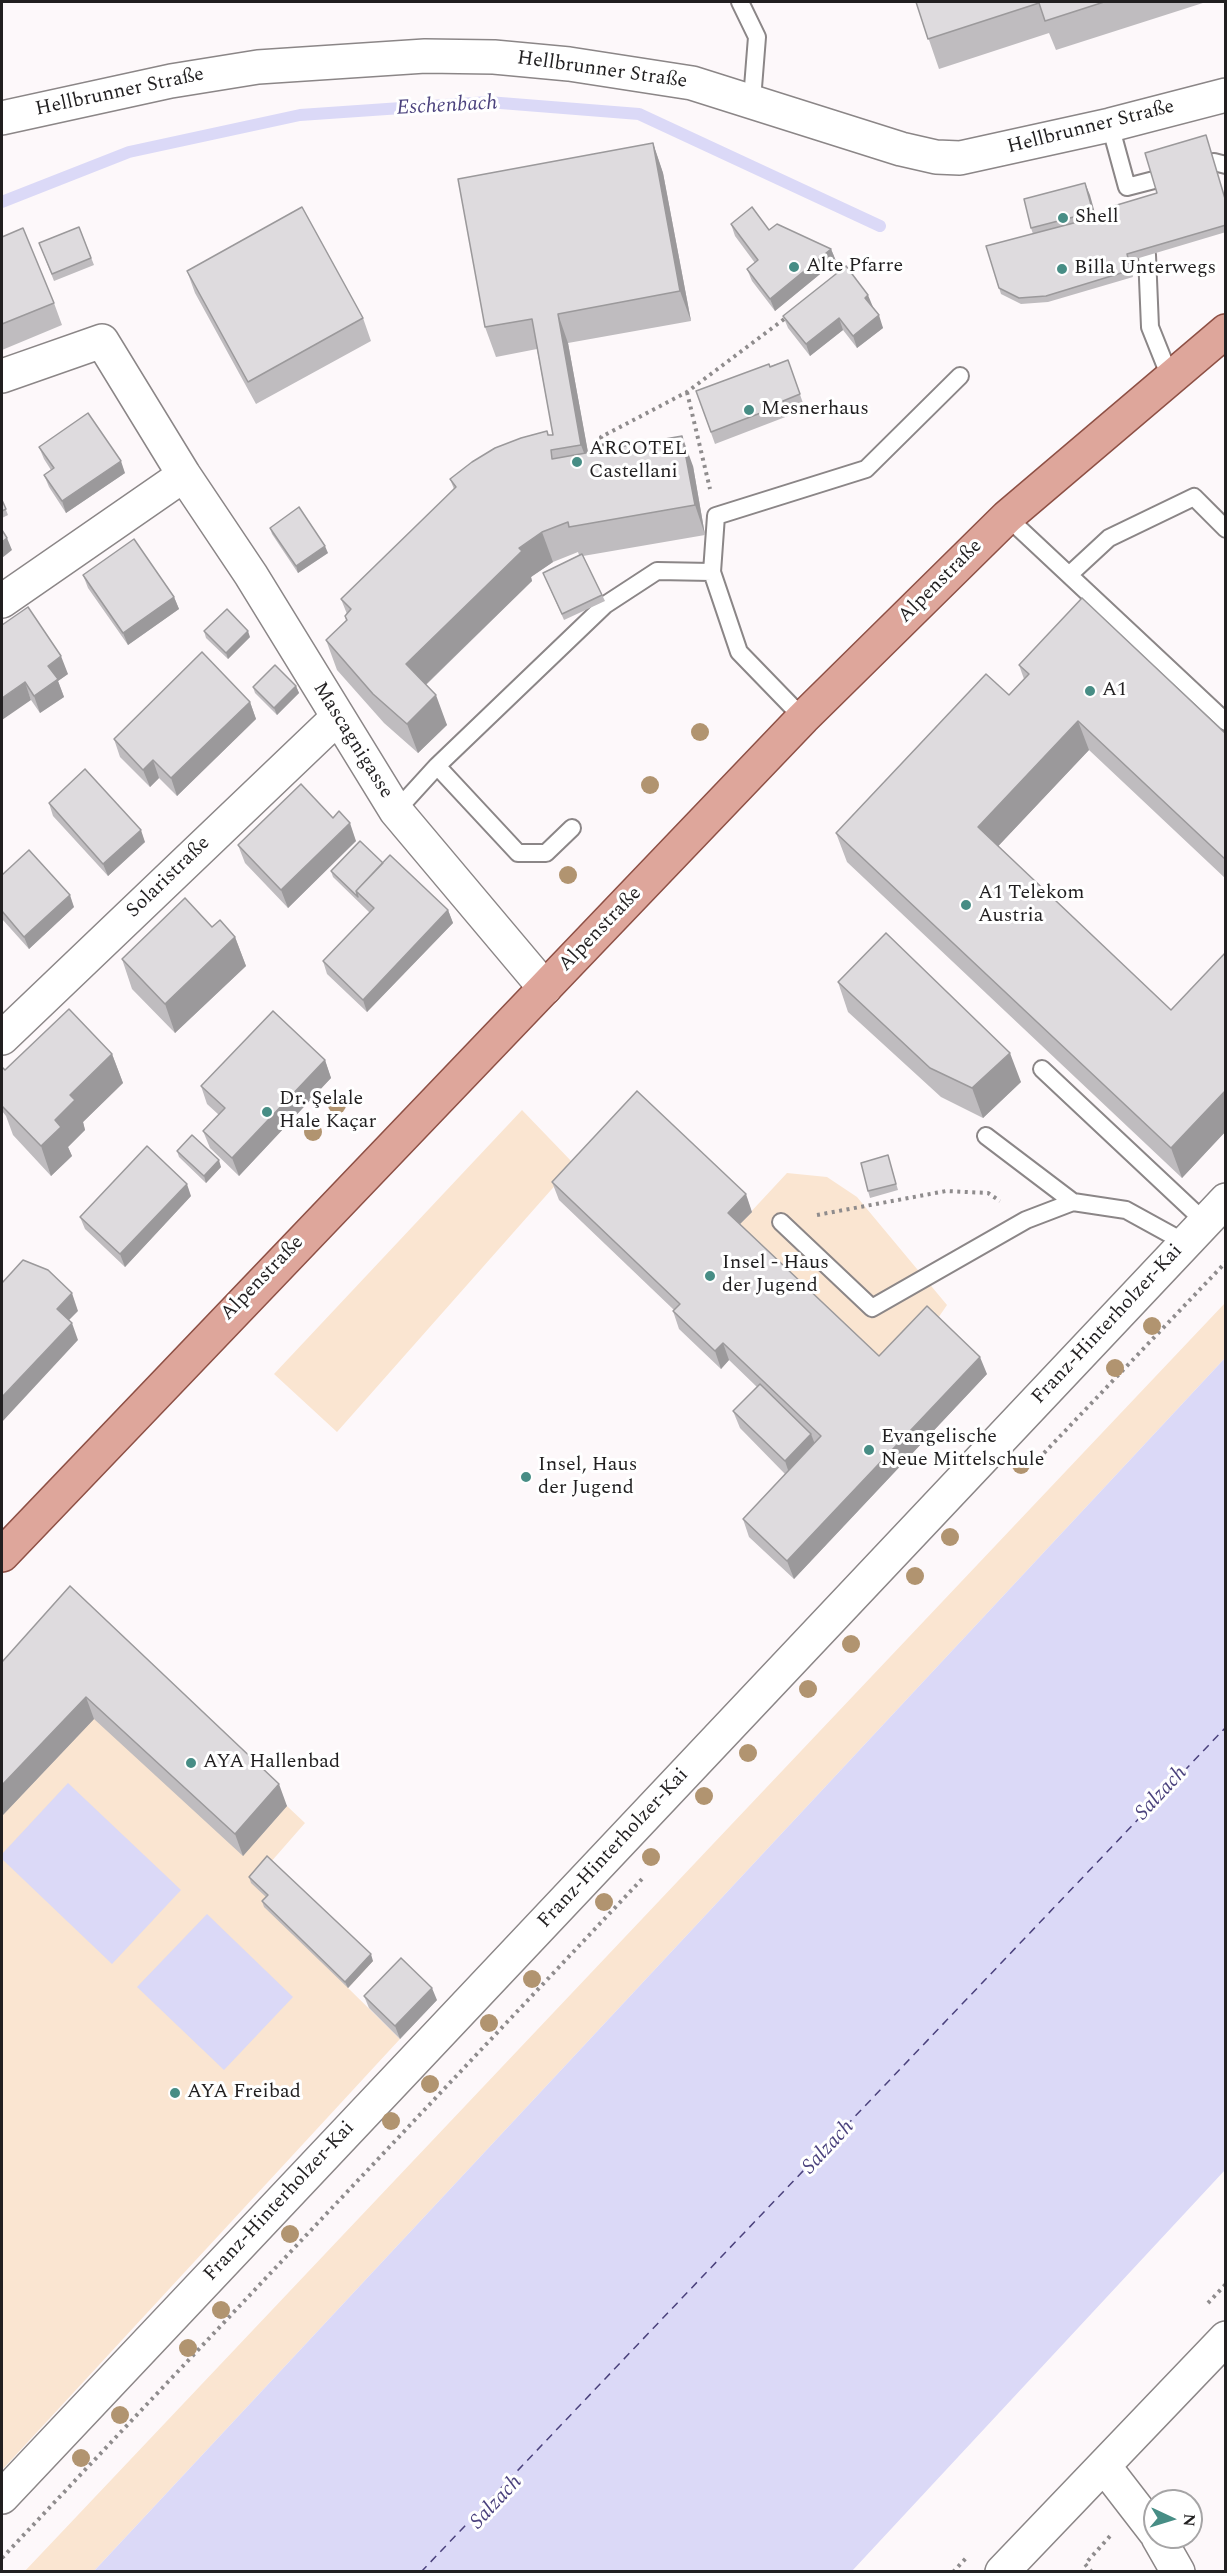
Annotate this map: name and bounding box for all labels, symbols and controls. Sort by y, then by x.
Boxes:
street label: Hellbrunner Straße [515,47,689,95]
street label: Hellbrunner Straße [34,63,206,123]
water label: Eschenbach [396,92,498,122]
street label: Hellbrunner Straße [1005,96,1177,160]
place label: Shell [1075,206,1119,230]
marker: Shell [1056,211,1070,225]
place label: Alte Pfarre [806,255,903,279]
place label: Billa Unterwegs [1074,257,1216,281]
marker: Alte Pfarre [787,260,801,274]
marker: Billa Unterwegs [1055,262,1069,276]
place label: Mesnerhaus [761,398,869,422]
marker: Mesnerhaus [742,403,756,417]
place label: ARCOTEL Castellani [589,438,687,485]
marker: ARCOTEL Castellani [570,455,584,469]
street label: Alpenstraße [894,535,988,629]
street label: Mascagnigasse [307,678,397,804]
place label: A1 [1102,679,1127,703]
marker: A1 [1083,684,1097,698]
street label: Solaristraße [122,832,216,924]
place label: A1 Telekom Austria [978,882,1084,929]
street label: Alpenstraße [555,883,647,977]
marker: A1 Telekom Austria [959,898,973,912]
place label: Dr. Şelale Hale Kaçar [279,1088,376,1135]
marker: Dr. Şelale Hale Kaçar [260,1105,274,1119]
street label: Alpenstraße [217,1232,309,1326]
street label: Franz-Hinterholzer-Kai [1028,1240,1188,1410]
place label: Insel - Haus der Jugend [722,1252,829,1299]
marker: Insel - Haus der Jugend [703,1269,717,1283]
place label: Evangelische Neue Mittelschule [881,1426,1044,1473]
marker: Evangelische Neue Mittelschule [862,1443,876,1457]
place label: Insel, Haus der Jugend [538,1454,637,1501]
marker: Insel, Haus der Jugend [519,1470,533,1484]
place label: AYA Hallenbad [203,1751,340,1775]
marker: AYA Hallenbad [184,1756,198,1770]
water label: Salzach [1131,1762,1193,1826]
street label: Franz-Hinterholzer-Kai [534,1764,694,1934]
place label: AYA Freibad [187,2081,301,2105]
marker: AYA Freibad [168,2086,182,2100]
water label: Salzach [798,2116,860,2180]
street label: Franz-Hinterholzer-Kai [200,2117,360,2287]
water label: Salzach [466,2471,528,2535]
north arrow [1143,2489,1203,2549]
text: N [1177,2513,1201,2527]

